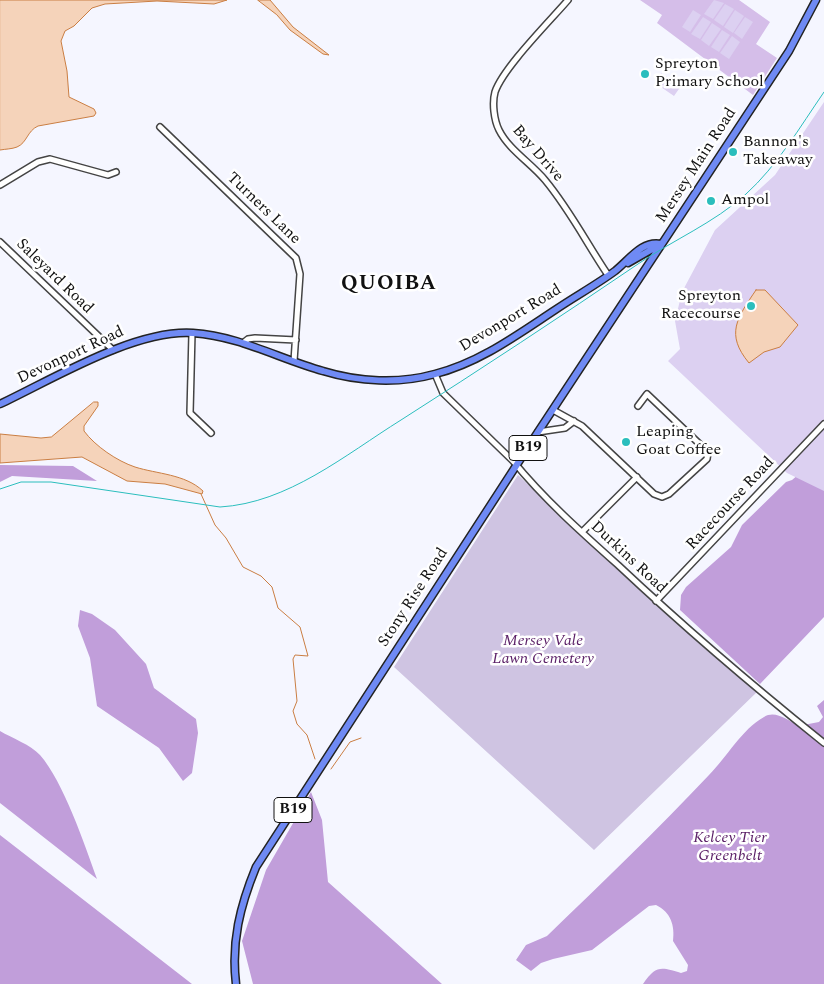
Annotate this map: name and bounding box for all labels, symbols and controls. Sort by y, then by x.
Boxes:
place label: Spreyton Primary School [655,55,764,93]
marker: Spreyton Primary School [639,68,651,80]
street label: Mersey Main Road [653,105,741,227]
street label: Bay Drive [507,122,567,186]
place label: Bannon's Takeaway [743,133,813,171]
marker: Bannon's Takeaway [727,146,739,158]
street label: Turners Lane [222,169,304,249]
place label: Ampol [721,191,769,211]
marker: Ampol [705,195,717,207]
street label: Saleyard Road [11,235,97,319]
district label: QUOIBA [340,272,438,298]
street label: Devonport Road [456,281,566,357]
place label: Spreyton Racecourse [661,287,741,325]
marker: Spreyton Racecourse [745,300,757,312]
street label: Devonport Road [15,323,127,389]
place label: Leaping Goat Coffee [636,423,721,461]
road number: B19 [509,436,547,460]
marker: Leaping Goat Coffee [620,436,632,448]
street label: Racecourse Road [683,453,779,555]
street label: Durkins Road [586,518,670,598]
street label: Stony Rise Road [375,545,453,651]
park label: Mersey Vale Lawn Cemetery [492,632,594,670]
road number: B19 [274,798,312,822]
park label: Kelcey Tier Greenbelt [693,829,767,867]

